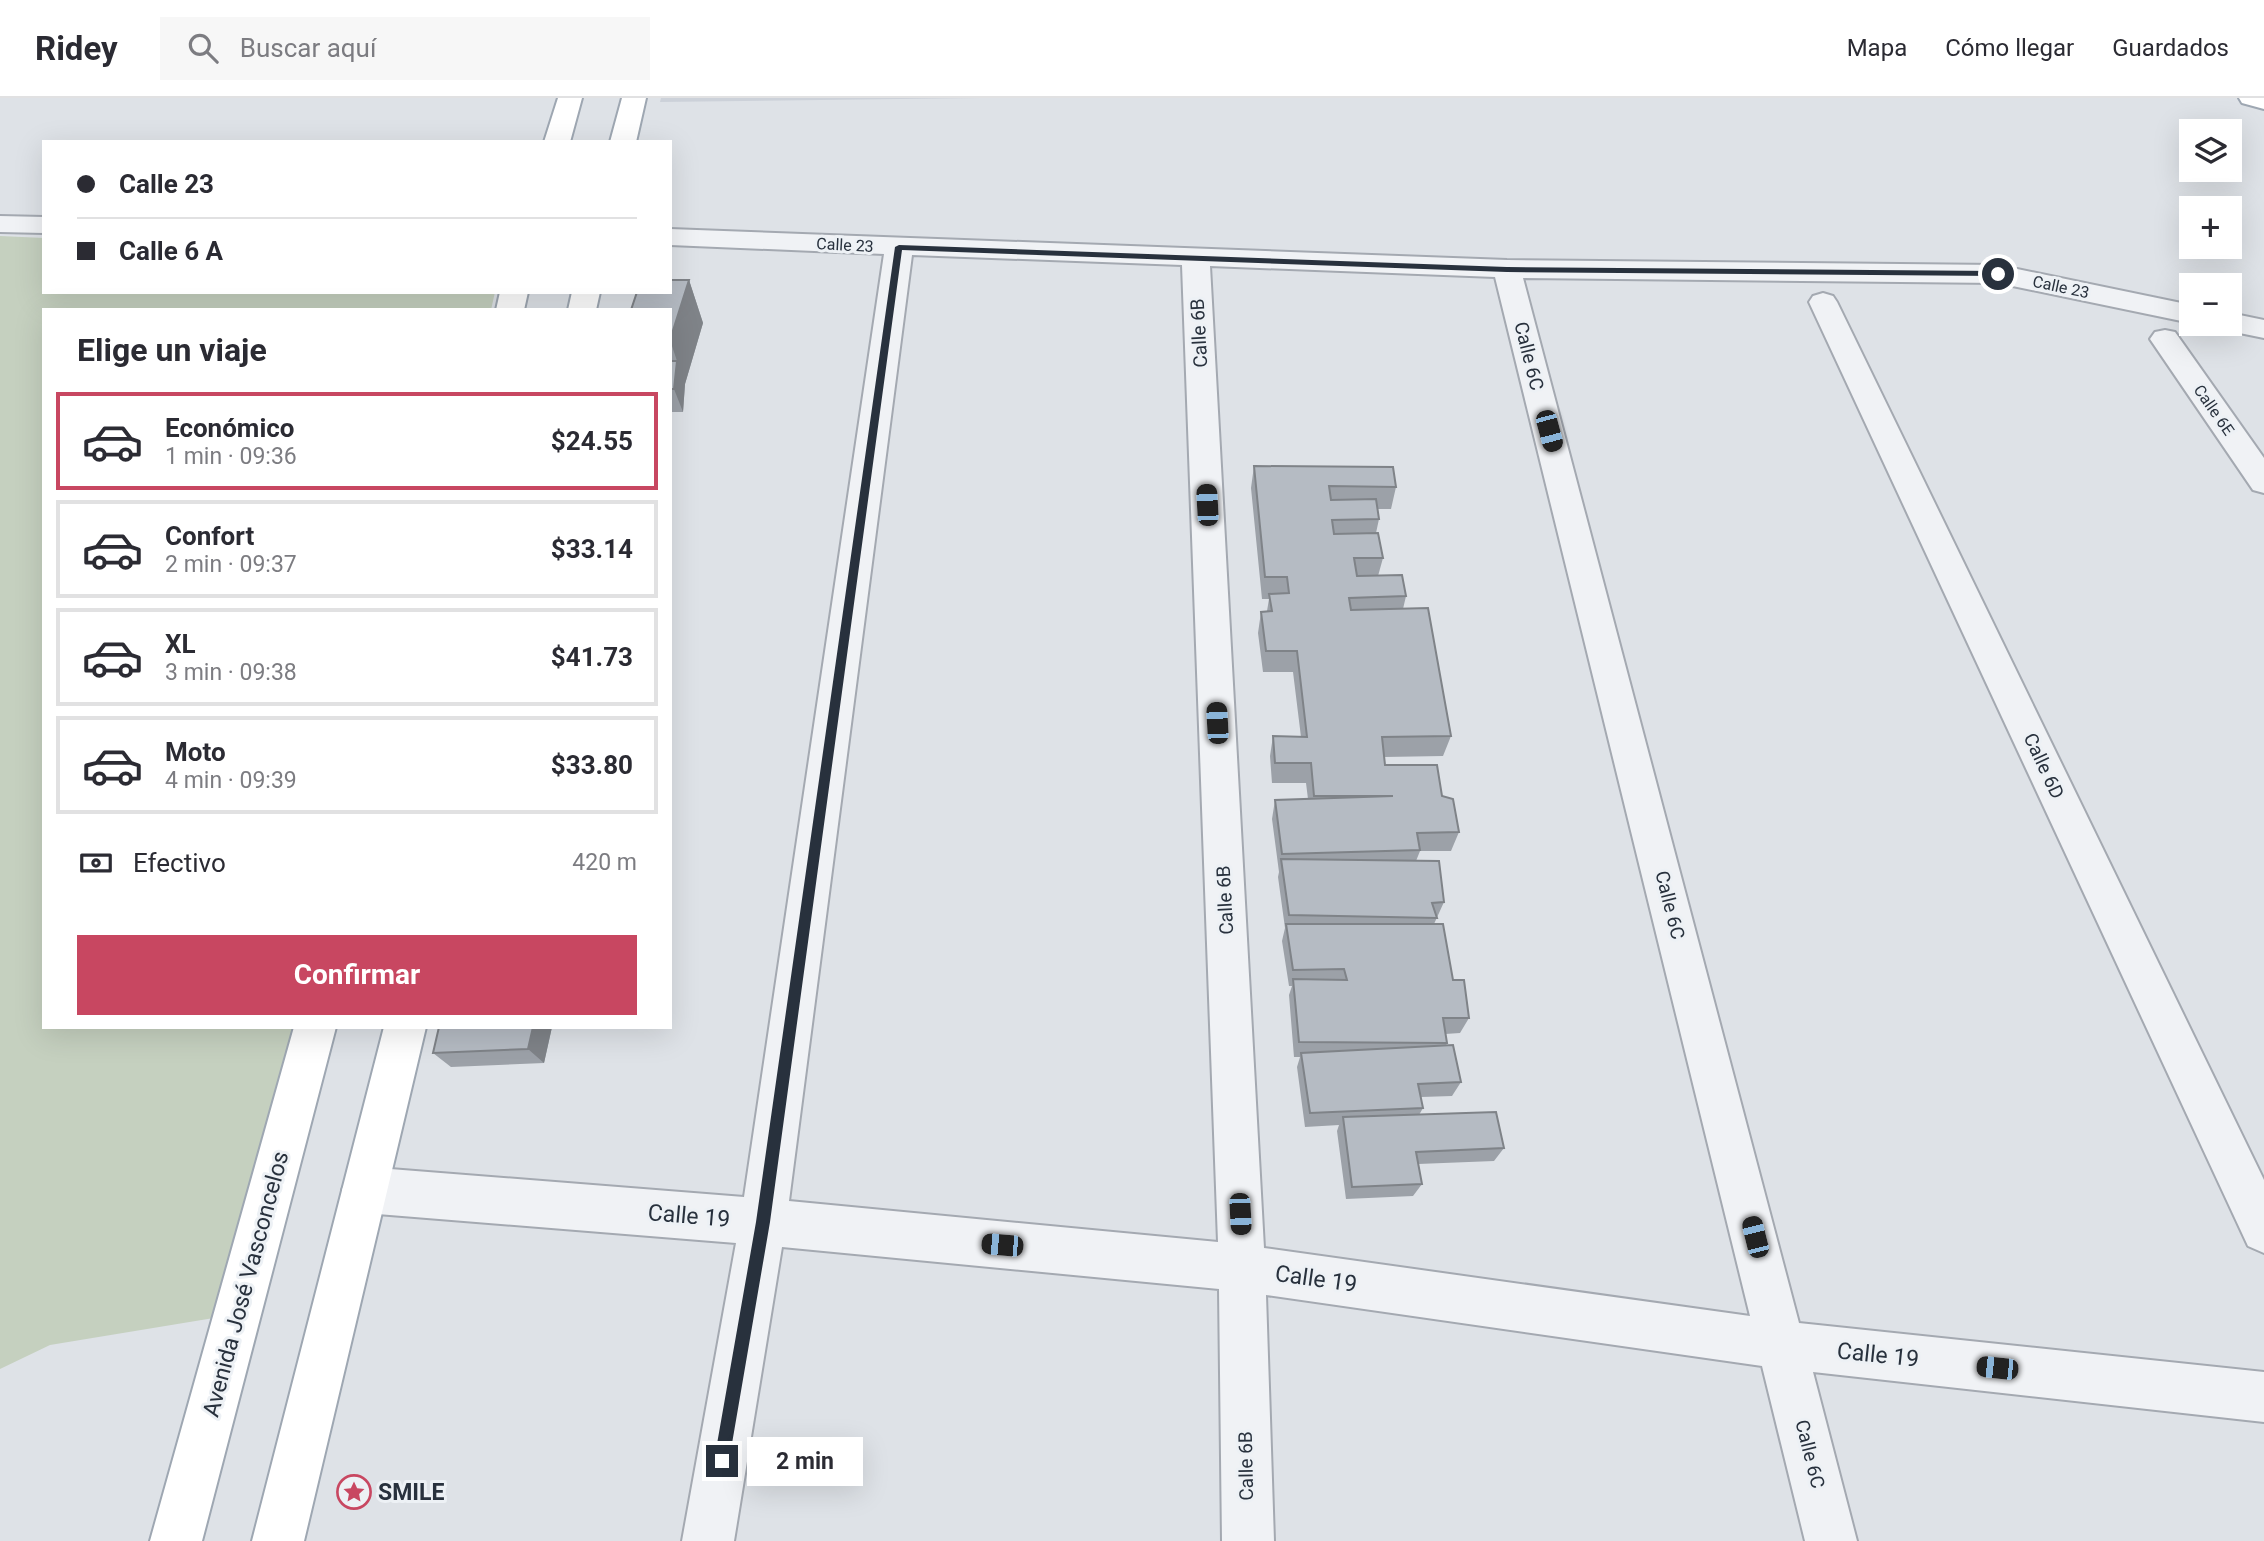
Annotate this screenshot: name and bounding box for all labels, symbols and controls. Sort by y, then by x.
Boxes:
search box [160,17,650,80]
text: Ridey [35,29,118,68]
icon: search [184,29,222,67]
text: Buscar aquí [240,33,376,63]
text: Mapa [1847,34,1907,62]
text: Cómo llegar [1945,34,2074,62]
text: Guardados [2112,34,2229,62]
map controls [2179,119,2242,336]
button: layers [2179,119,2242,182]
text: Calle 23 [119,169,214,199]
button: + [2179,196,2242,259]
street label: Calle 23 [816,234,874,256]
text: Calle 6 A [119,236,223,266]
route start [1982,258,2014,290]
street label: Calle 23 [2031,272,2091,302]
button: − [2179,273,2242,336]
street label: Calle 6B [1186,298,1212,368]
street label: Calle 6C [1509,319,1549,393]
text: Elige un viaje [77,331,267,369]
street label: Calle 6E [2190,381,2238,439]
car [1534,408,1565,454]
icon: car [81,410,144,473]
text: Económico [165,413,294,443]
text: $24.55 [551,426,633,456]
text: 1 min · 09:36 [165,443,297,470]
car [1196,483,1219,527]
icon: car [81,518,144,581]
text: Confort [165,521,254,551]
text: $33.14 [551,534,633,564]
text: 2 min · 09:37 [165,551,297,578]
icon: car [81,626,144,689]
text: XL [165,629,196,659]
text: $41.73 [551,642,633,672]
text: 3 min · 09:38 [165,659,297,686]
car [1206,701,1229,745]
street label: Calle 6D [2019,729,2069,803]
icon: car [81,734,144,797]
text: Moto [165,737,226,767]
text: $33.80 [551,750,633,780]
text: 4 min · 09:39 [165,767,297,794]
icon: cash [77,844,115,882]
text: Efectivo [133,848,226,878]
text: 420 m [572,849,637,876]
street label: Calle 6B [1212,865,1238,935]
street label: Calle 6C [1650,868,1690,942]
button: Confirmar [77,935,637,1015]
street label: Avenida José Vasconcelos [198,1148,294,1420]
car [1229,1192,1252,1236]
street label: Calle 19 [647,1199,731,1233]
car [1740,1214,1771,1260]
car [981,1233,1024,1257]
street label: Calle 19 [1273,1260,1359,1298]
street label: Calle 19 [1836,1337,1920,1373]
car [1976,1355,2019,1381]
street label: Calle 6C [1790,1417,1830,1491]
street label: Calle 6B [1234,1431,1258,1501]
callout: 2 min [746,1436,862,1486]
route end [706,1445,738,1477]
text: 2 min [776,1448,834,1475]
place icon: SMILE [335,1473,373,1511]
place label: SMILE [378,1479,444,1506]

